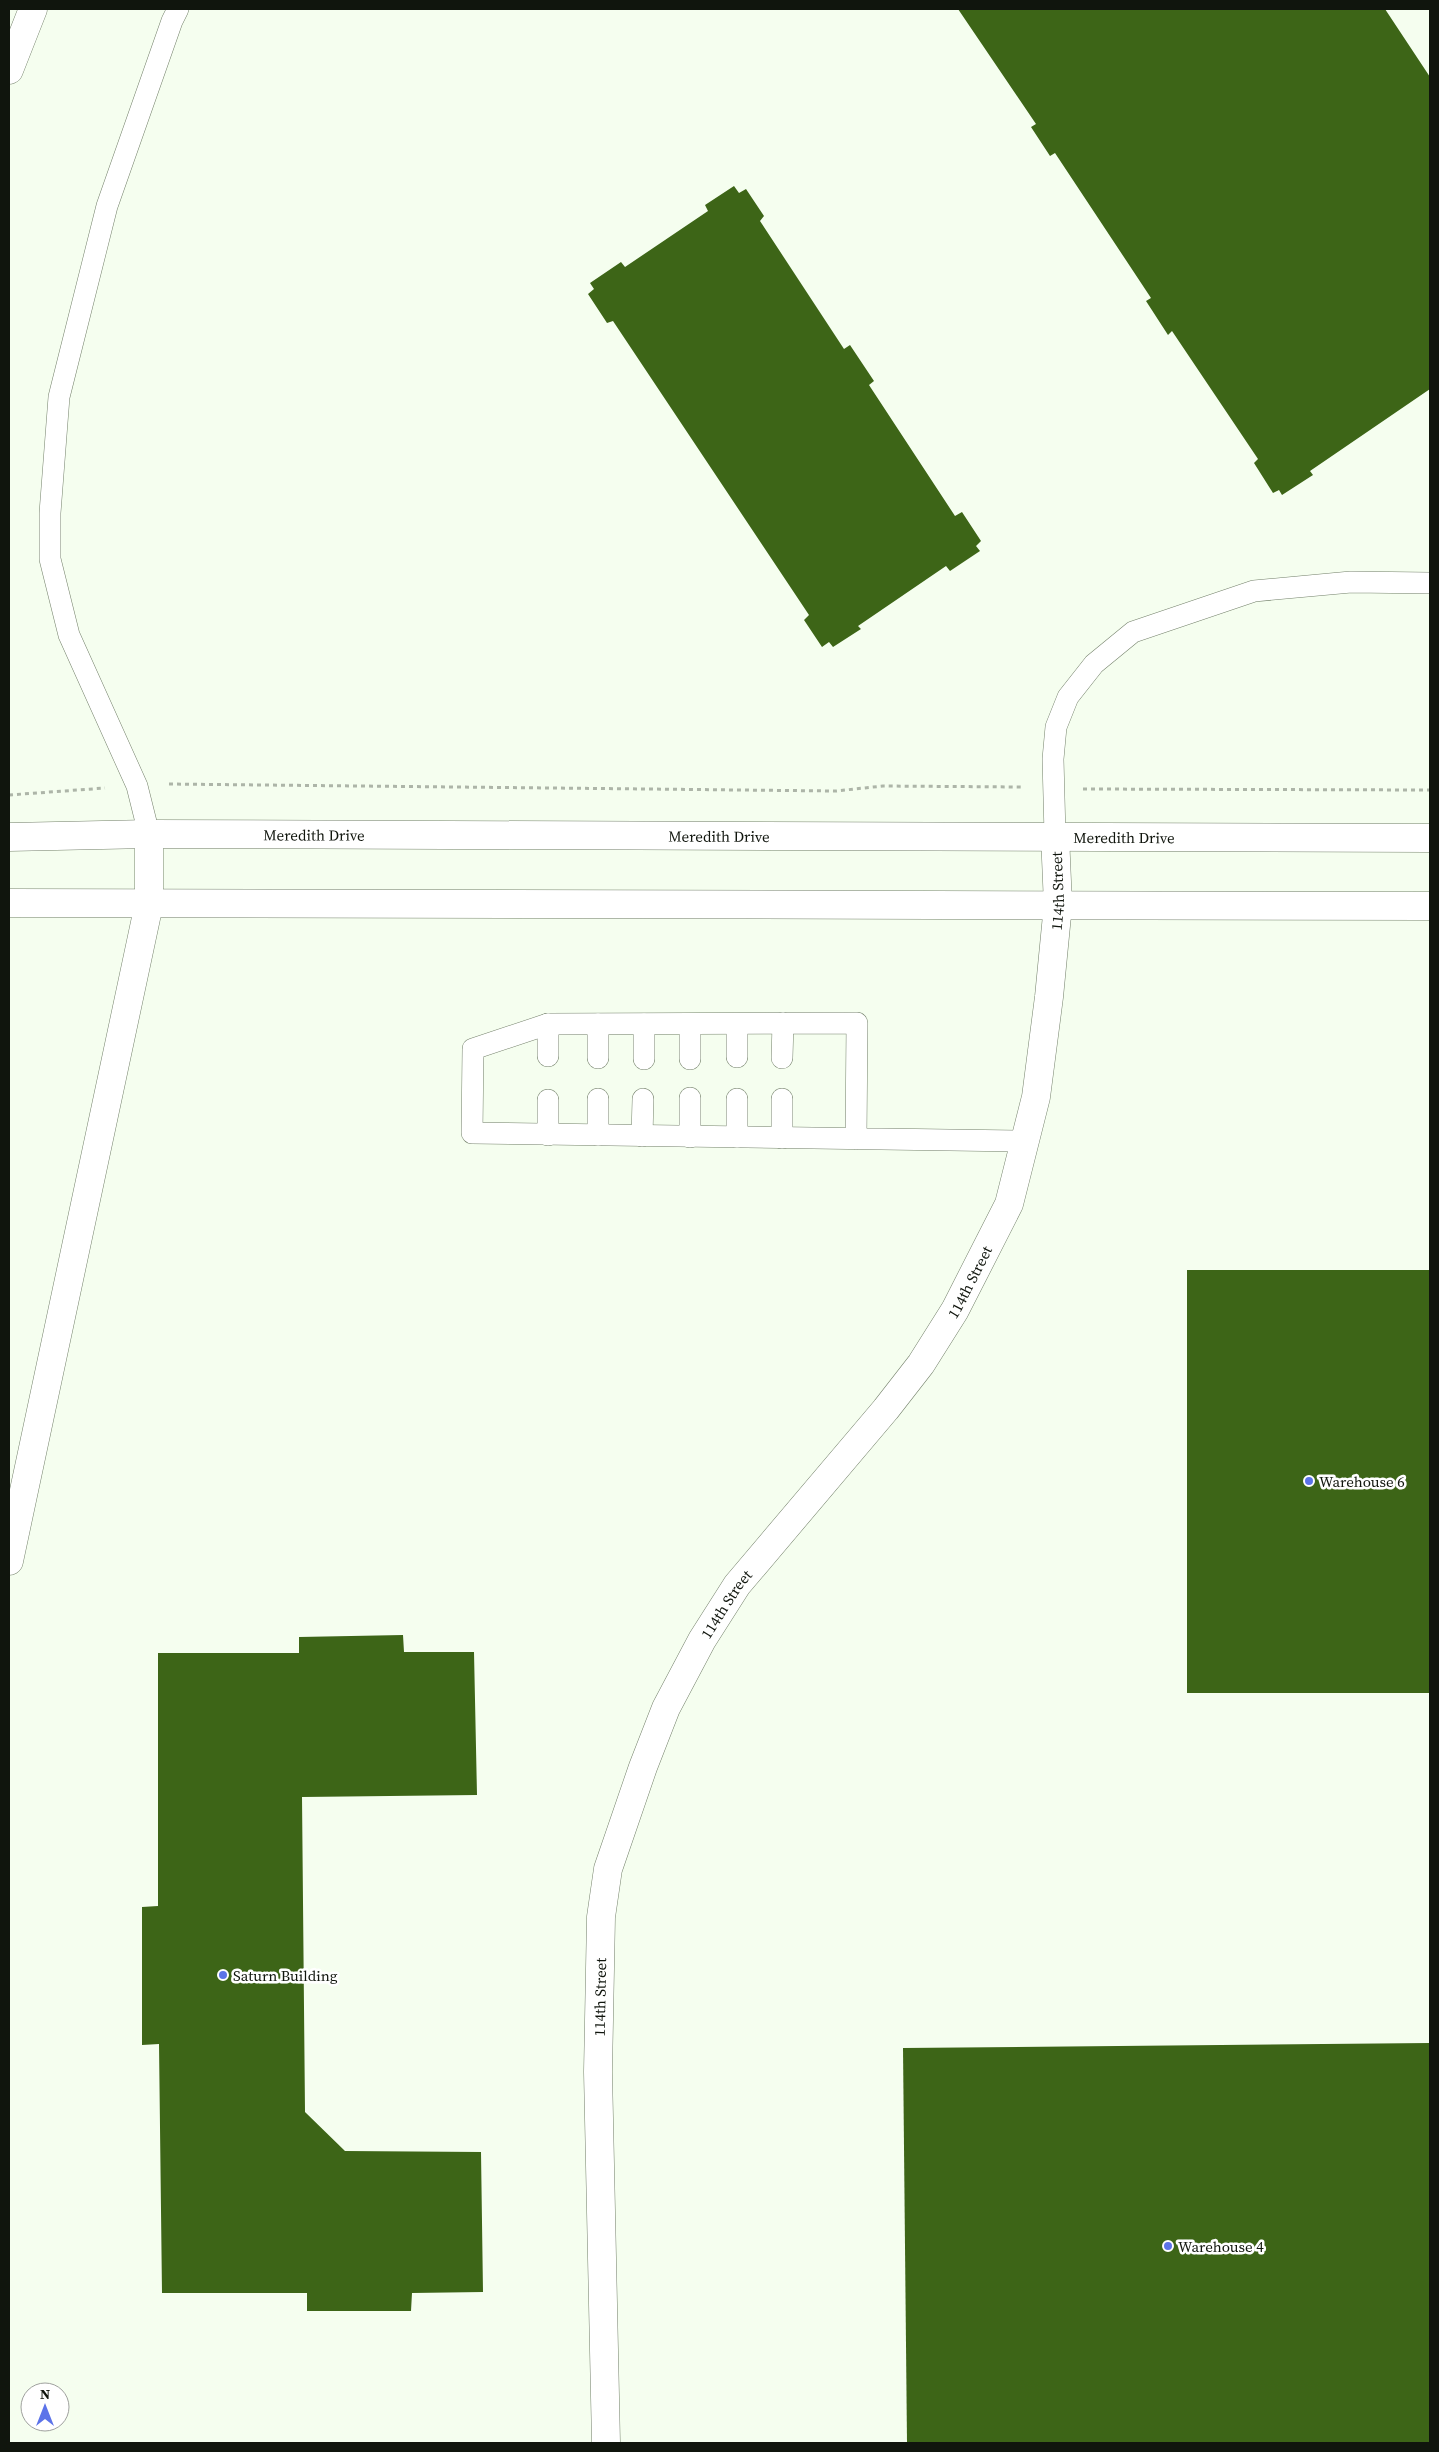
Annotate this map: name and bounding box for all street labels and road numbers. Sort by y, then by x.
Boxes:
street label: Meredith Drive [263,824,365,845]
street label: Meredith Drive [668,825,770,846]
street label: Meredith Drive [1073,826,1175,848]
street label: 114th Street [1045,851,1069,931]
street label: 114th Street [942,1242,997,1322]
street label: 114th Street [695,1565,756,1642]
street label: 114th Street [588,1957,611,2037]

